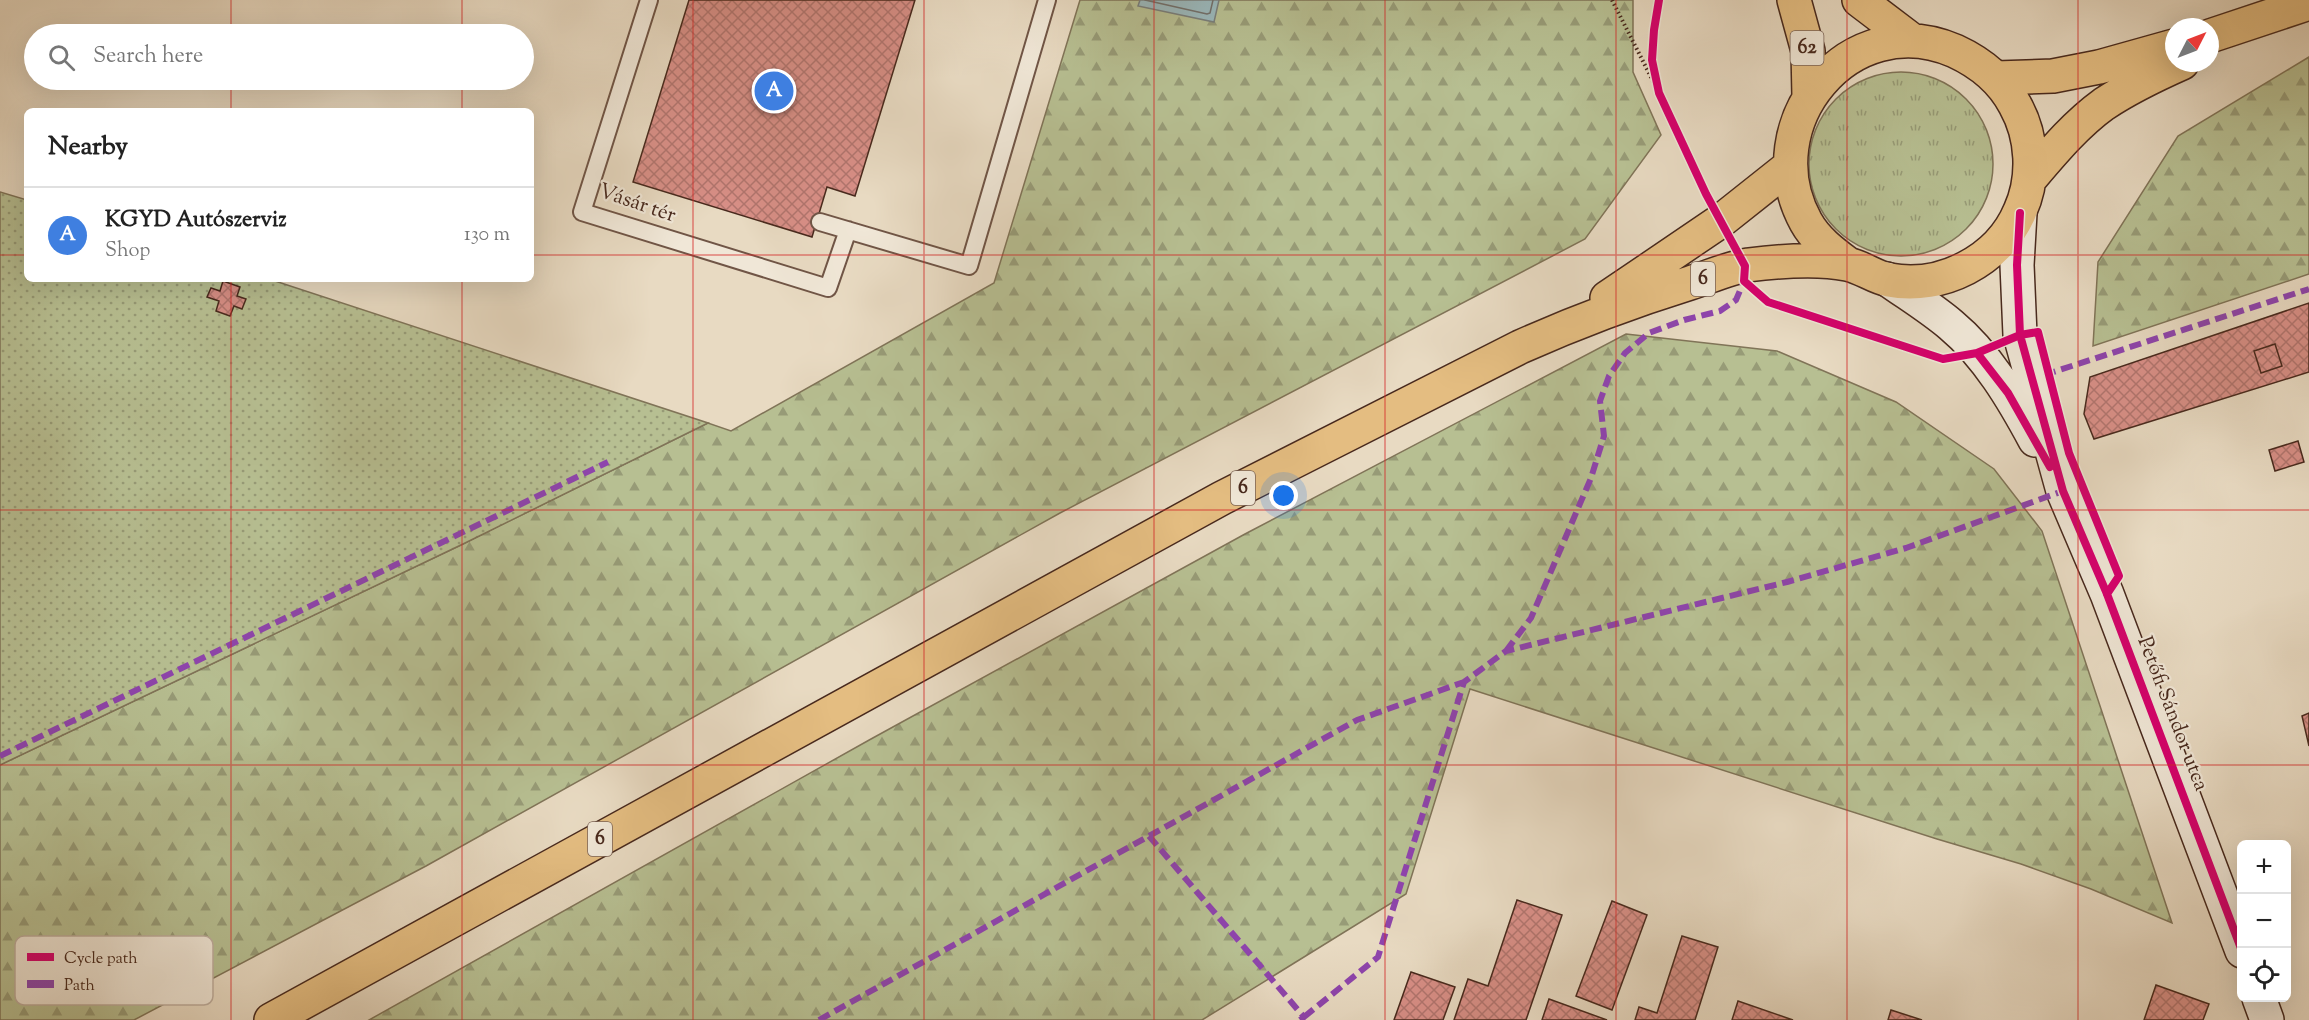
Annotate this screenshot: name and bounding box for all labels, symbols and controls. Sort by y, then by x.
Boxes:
north arrow [2165,18,2219,72]
search box [24,24,534,90]
road number: 62 [1790,31,1824,65]
icon: search [45,41,78,74]
text: Search here [93,41,203,73]
pin: A [754,68,794,113]
text: Nearby [48,129,128,166]
street label: Vásár tér [594,177,680,231]
text: KGYD Autószerviz [105,205,287,237]
text: A [59,221,76,250]
text: 130 m [464,221,510,250]
text: Shop [105,237,150,266]
road number: 6 [1691,262,1715,296]
road number: 6 [1231,471,1255,505]
your location [1269,481,1298,510]
street label: Petőfi Sándor utca [2129,632,2215,796]
road number: 6 [588,822,612,856]
map controls [2237,840,2291,1002]
button: + [2237,840,2291,894]
button: − [2237,894,2291,948]
legend [15,936,213,1005]
text: Cycle path [64,948,138,971]
button: locate [2237,948,2291,1002]
text: Path [64,975,95,998]

